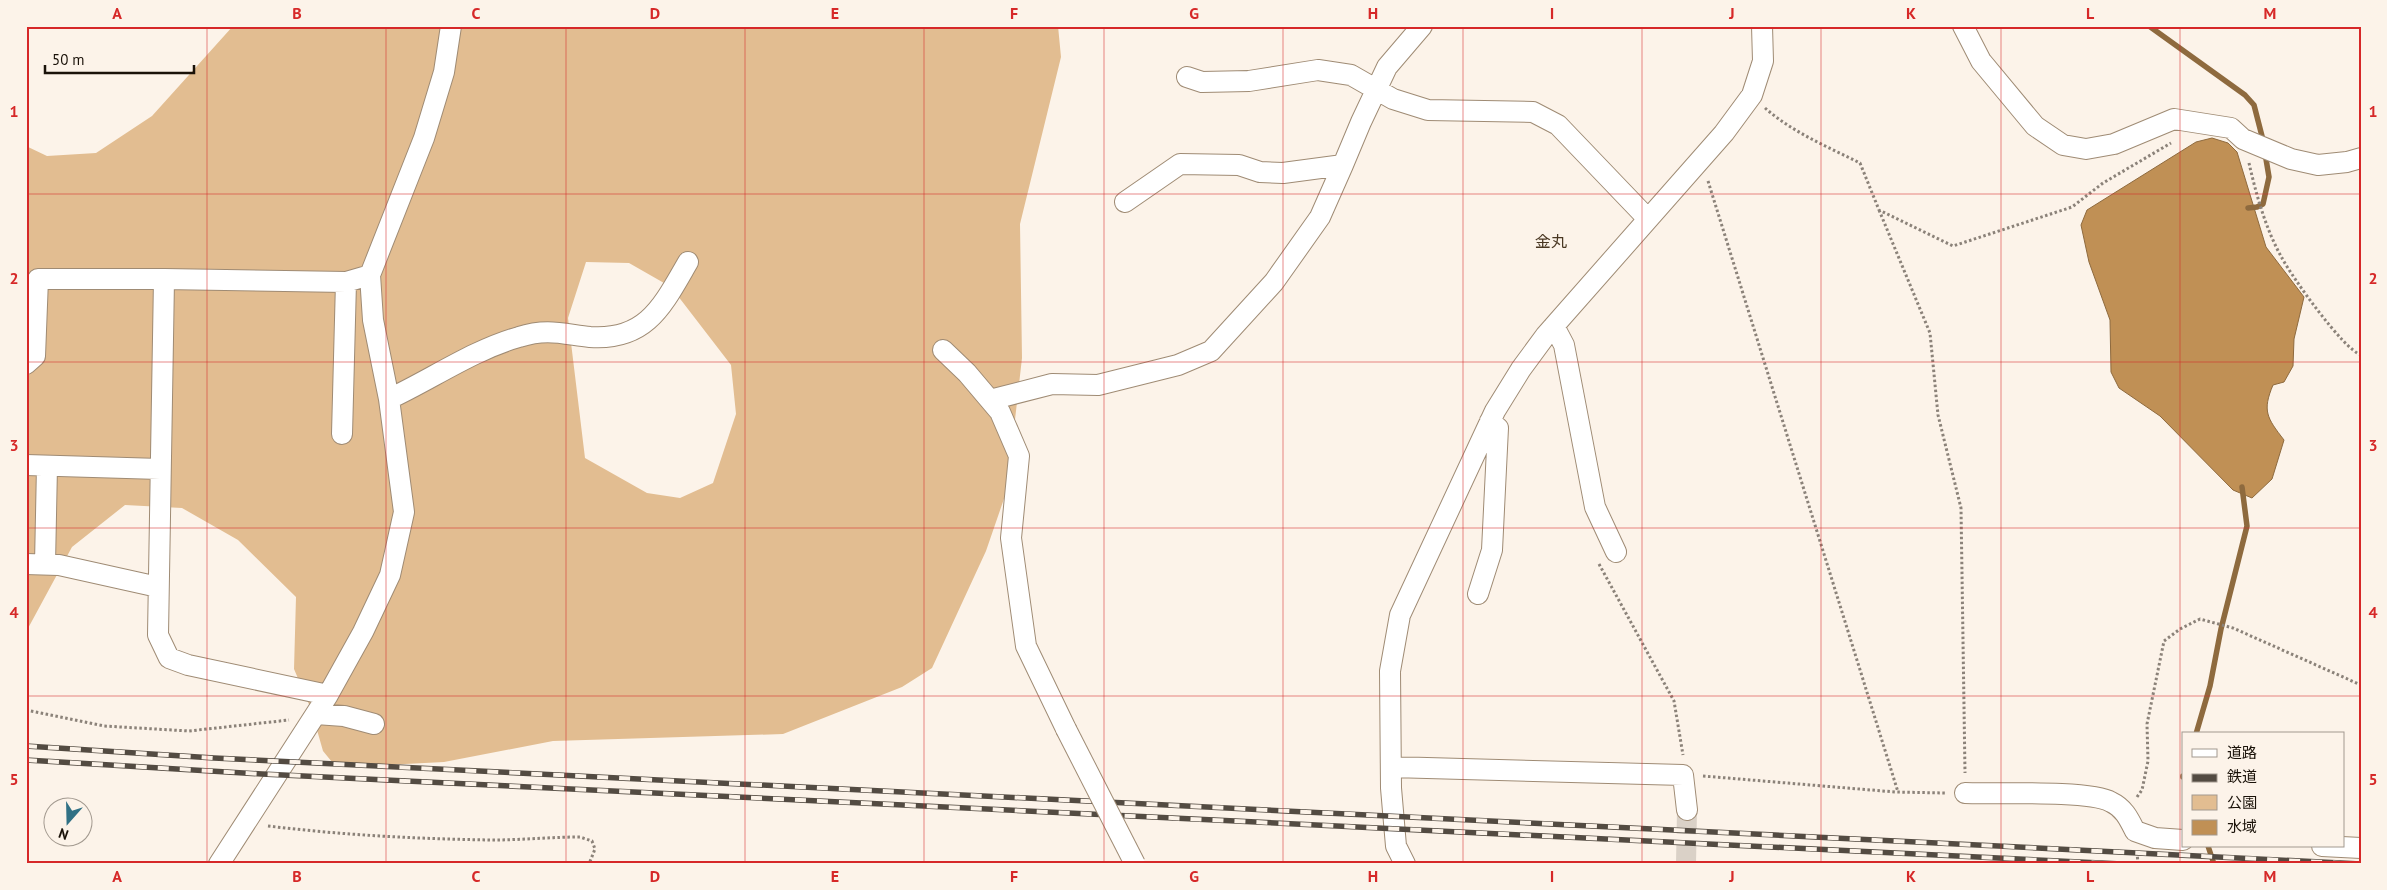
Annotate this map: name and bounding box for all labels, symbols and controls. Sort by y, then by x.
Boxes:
text: A [112,3,122,23]
text: B [292,3,302,23]
text: C [472,3,481,23]
text: D [650,3,660,23]
text: E [831,3,839,23]
text: F [1010,3,1018,23]
text: G [1189,3,1199,23]
text: H [1368,3,1378,23]
text: I [1550,3,1554,23]
text: J [1728,3,1735,23]
text: K [1906,3,1916,23]
text: L [2086,3,2095,23]
text: M [2264,3,2276,23]
scale bar [45,42,194,74]
text: 50 m [52,50,85,69]
text: 1 [9,101,19,121]
text: 1 [2368,101,2378,121]
district label: 金丸 [1535,231,1567,251]
text: 2 [9,268,19,288]
text: 2 [2368,268,2378,288]
text: 3 [9,435,19,455]
text: 3 [2368,435,2378,455]
text: 4 [9,602,19,622]
text: 4 [2368,602,2378,622]
legend [2182,732,2344,848]
text: 道路 [2227,743,2257,762]
text: 鉄道 [2227,767,2257,786]
text: 5 [9,769,19,789]
text: 5 [2368,769,2378,789]
text: 公園 [2227,793,2257,812]
north arrow [42,798,92,848]
text: 水域 [2227,817,2257,836]
text: N [56,824,71,844]
text: A [112,866,122,886]
text: B [292,866,302,886]
text: C [472,866,481,886]
text: D [650,866,660,886]
text: E [831,866,839,886]
text: F [1010,866,1018,886]
text: G [1189,866,1199,886]
text: H [1368,866,1378,886]
text: I [1550,866,1554,886]
text: J [1728,866,1735,886]
text: K [1906,866,1916,886]
text: L [2086,866,2095,886]
text: M [2264,866,2276,886]

